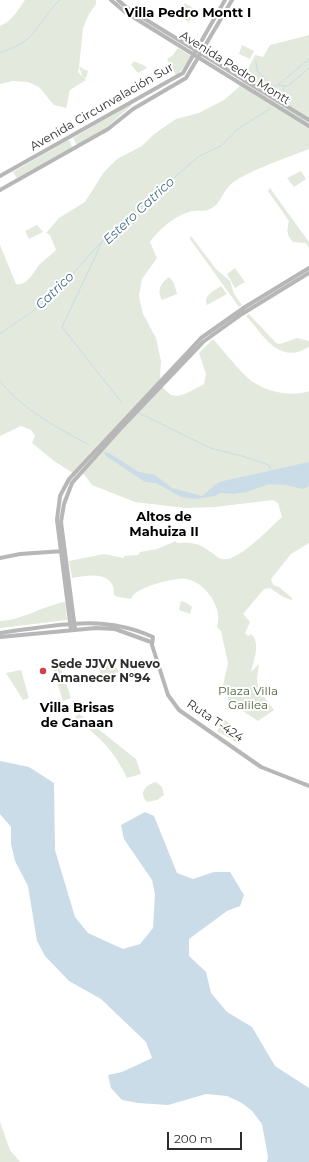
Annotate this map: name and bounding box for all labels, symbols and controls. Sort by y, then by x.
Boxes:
district label: Villa Pedro Montt I [125,5,251,21]
street label: Avenida Pedro Montt [177,28,293,108]
street label: Avenida Circunvalación Sur [28,60,176,154]
water label: Estero Catrico [100,174,178,248]
water label: Catrico [33,269,77,313]
district label: Altos de Mahuiza II [129,509,199,540]
place label: Sede JJVV Nuevo Amanecer N°94 [51,657,160,685]
marker: Sede JJVV Nuevo Amanecer N°94 [38,666,48,676]
park label: Plaza Villa Galilea [218,684,278,712]
street label: Ruta T-424 [184,697,246,745]
district label: Villa Brisas de Canaan [40,700,114,731]
scale bar [169,1124,244,1150]
text: 200 m [174,1131,213,1146]

